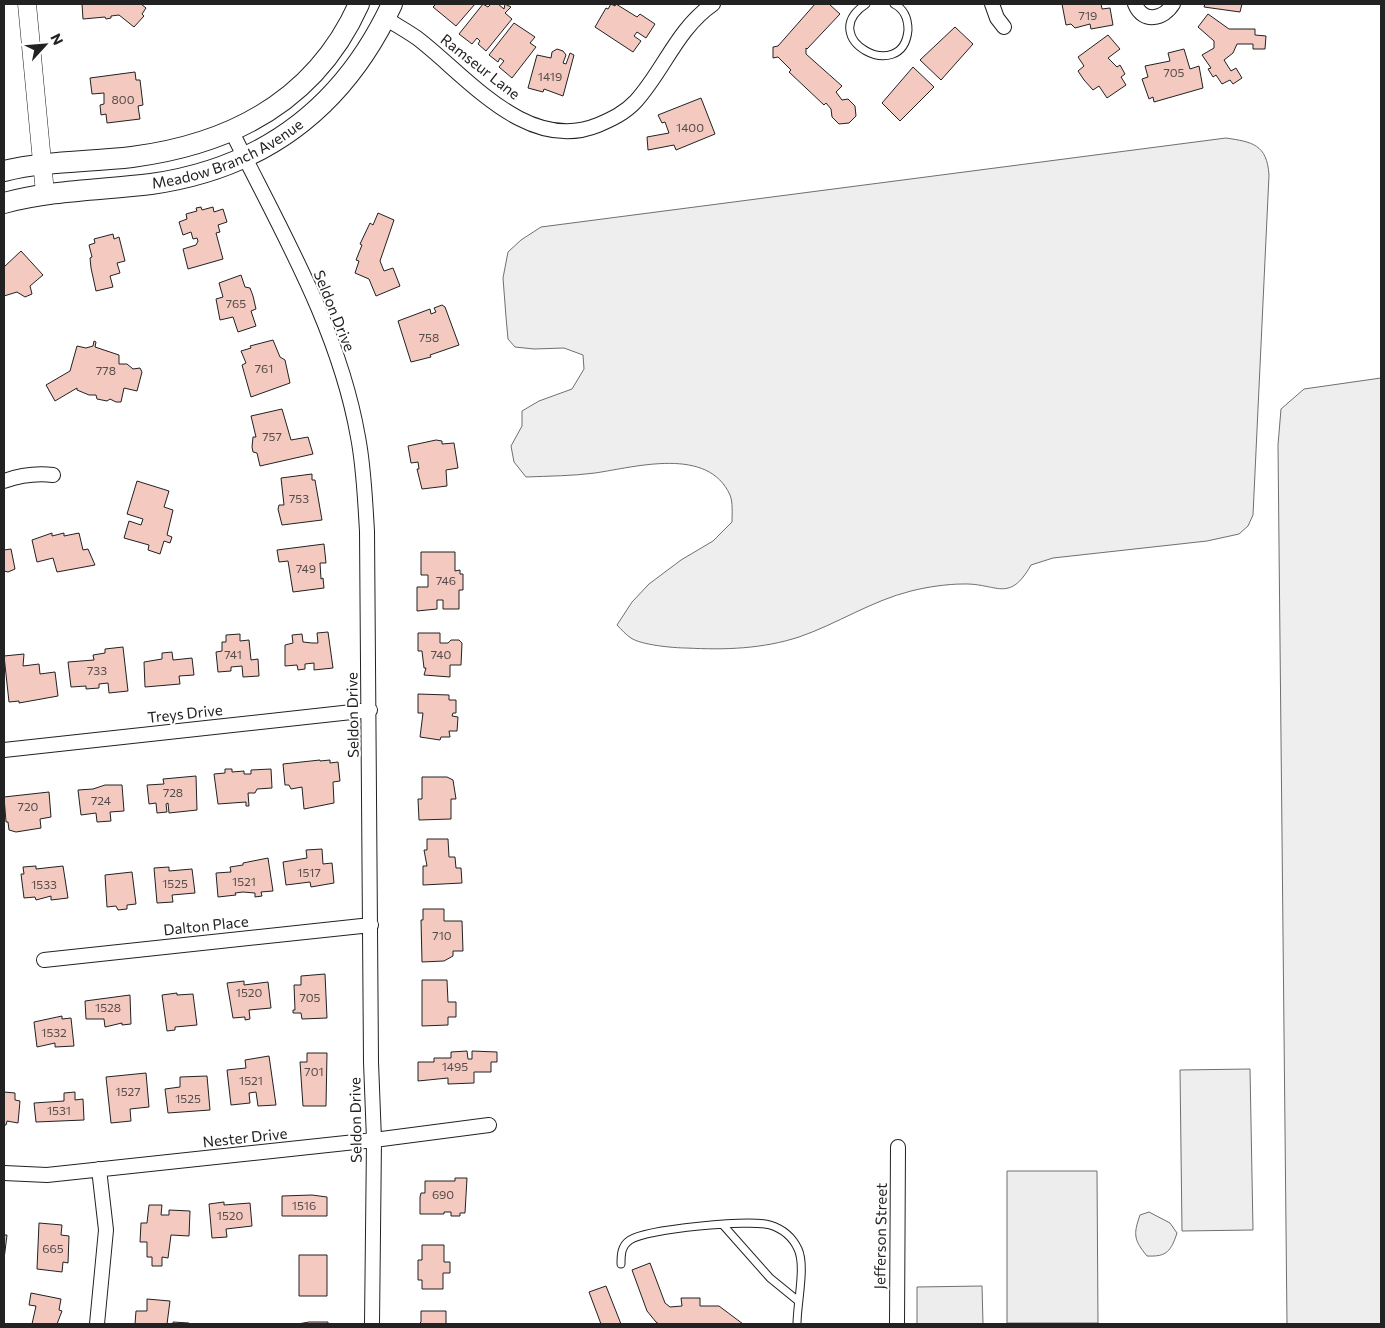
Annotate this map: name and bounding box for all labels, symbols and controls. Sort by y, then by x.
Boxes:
house number: 719 [1079,8,1097,22]
north arrow [20,20,70,70]
street label: Ramseur Lane [437,30,524,103]
text: N [47,31,67,48]
house number: 705 [1163,65,1185,79]
house number: 1419 [538,69,562,83]
house number: 800 [112,92,135,106]
street label: Meadow Branch Avenue [150,115,306,192]
house number: 1400 [676,120,704,134]
street label: Seldon Drive [311,267,359,354]
house number: 765 [226,296,246,310]
house number: 758 [419,330,439,344]
house number: 761 [255,361,273,375]
house number: 778 [96,363,116,377]
house number: 757 [262,429,282,443]
house number: 753 [289,491,309,505]
house number: 749 [296,561,316,575]
house number: 746 [436,573,456,587]
house number: 741 [224,647,242,661]
house number: 740 [431,647,451,661]
house number: 733 [87,663,107,677]
street label: Seldon Drive [342,672,362,758]
street label: Treys Drive [146,700,223,726]
house number: 728 [163,785,183,799]
house number: 724 [91,793,111,807]
house number: 720 [18,799,39,813]
house number: 1517 [297,865,321,879]
house number: 1521 [232,874,256,888]
house number: 1525 [162,876,188,890]
house number: 1533 [31,877,57,891]
street label: Dalton Place [162,912,249,938]
house number: 710 [432,928,452,942]
house number: 1520 [236,985,262,999]
house number: 705 [299,990,321,1004]
house number: 1528 [95,1000,121,1014]
house number: 1532 [41,1025,67,1039]
house number: 1495 [442,1059,468,1073]
house number: 701 [304,1064,324,1078]
house number: 1521 [239,1073,263,1087]
street label: Seldon Drive [345,1077,365,1163]
house number: 1527 [116,1084,140,1098]
house number: 1525 [175,1091,201,1105]
house number: 1531 [47,1103,71,1117]
street label: Nester Drive [202,1124,288,1150]
street label: Jefferson Street [870,1183,890,1289]
house number: 690 [432,1187,454,1201]
house number: 1516 [292,1198,316,1212]
house number: 1520 [217,1208,243,1222]
house number: 665 [42,1241,64,1255]

